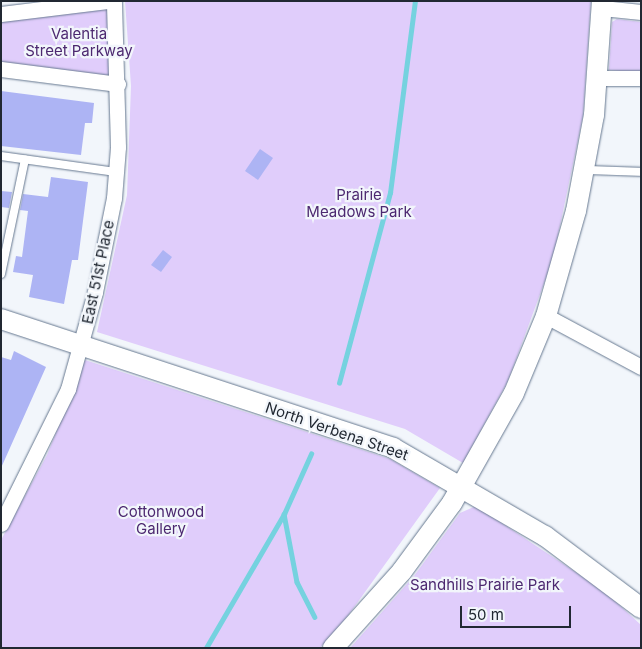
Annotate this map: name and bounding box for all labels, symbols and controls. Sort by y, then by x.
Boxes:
park label: Valentia Street Parkway [25,24,133,59]
park label: Prairie Meadows Park [306,185,412,220]
street label: East 51st Place [78,218,118,326]
street label: North Verbena Street [263,398,411,464]
park label: Cottonwood Gallery [118,502,204,537]
park label: Sandhills Prairie Park [410,576,560,594]
scale bar [462,596,573,628]
text: 50 m [468,605,504,624]

